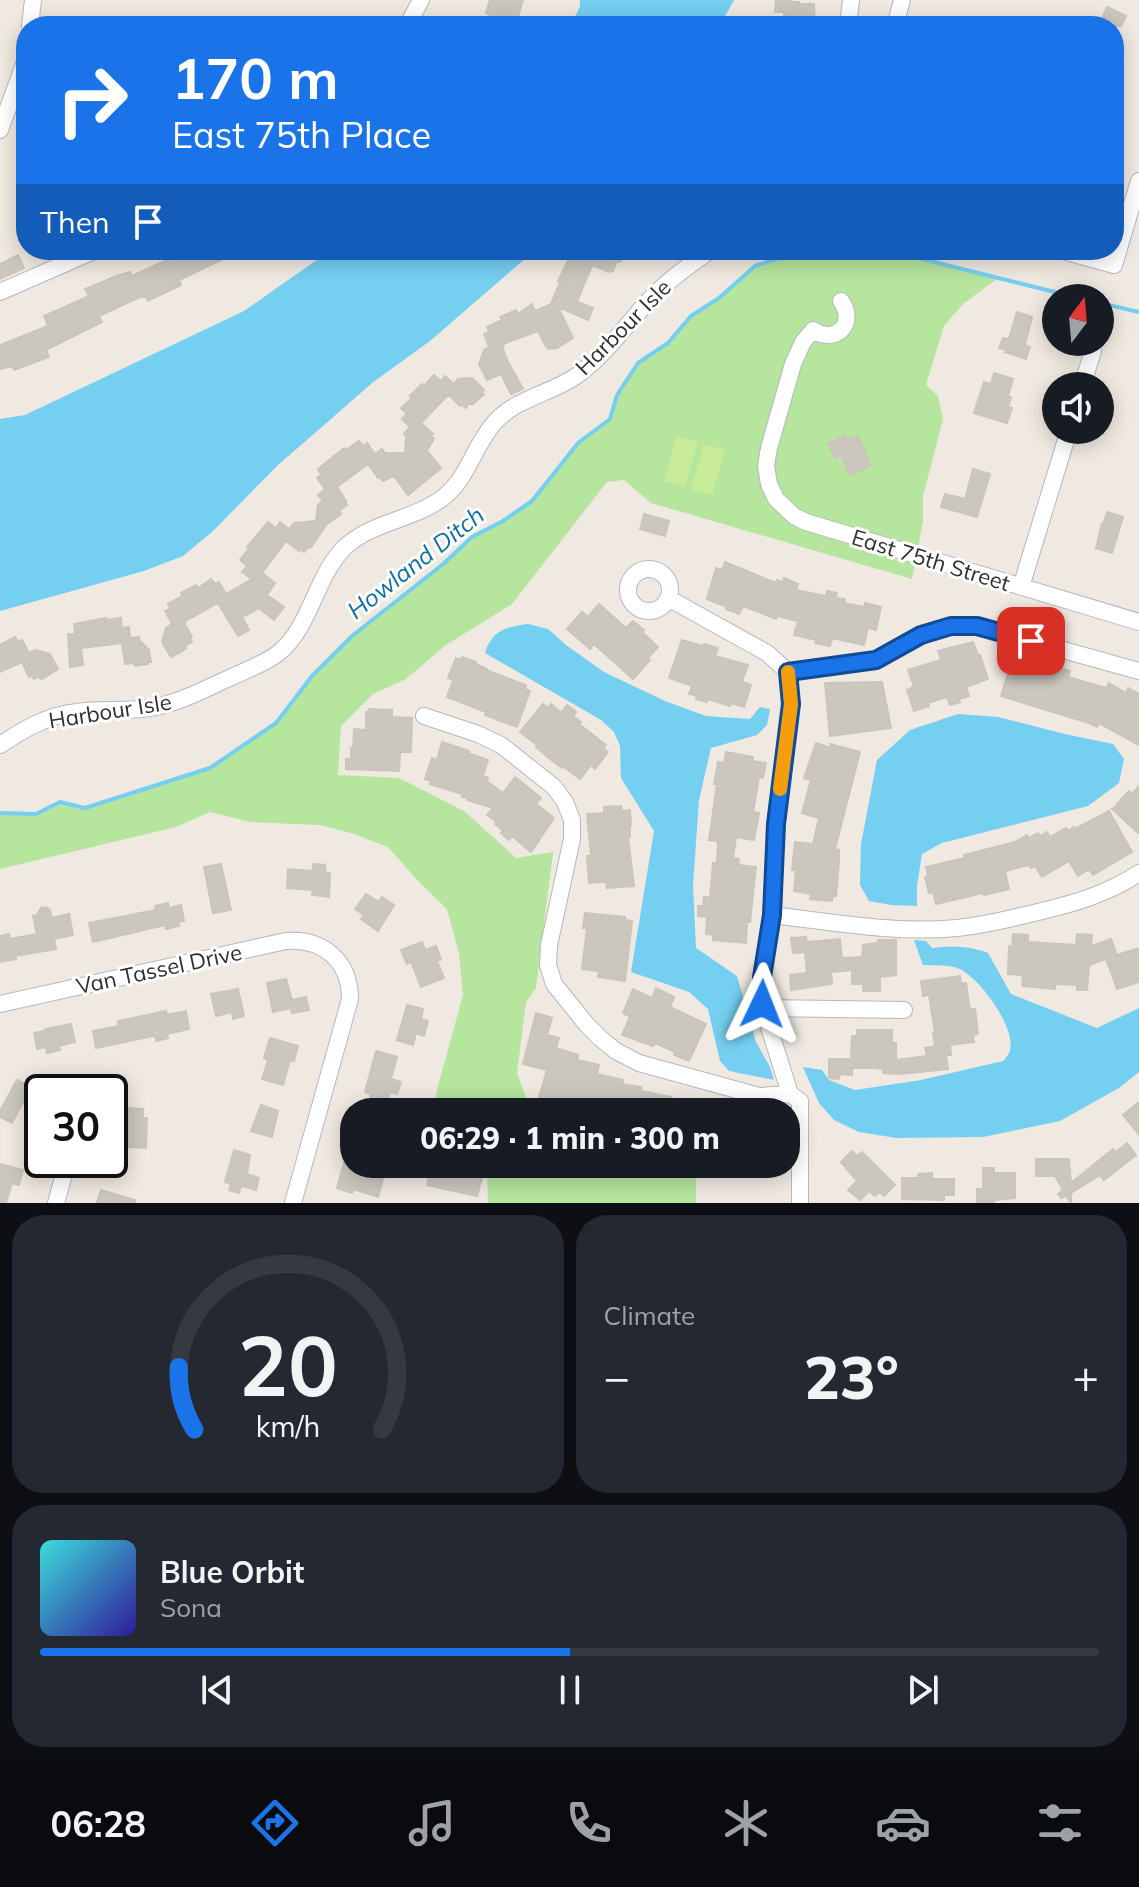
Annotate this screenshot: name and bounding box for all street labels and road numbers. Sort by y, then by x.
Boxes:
street label: Harbour Isle [569,273,677,381]
street label: East 75th Street [849,523,1014,597]
street label: Harbour Isle [47,687,173,735]
street label: Van Tassel Drive [74,938,244,1000]

